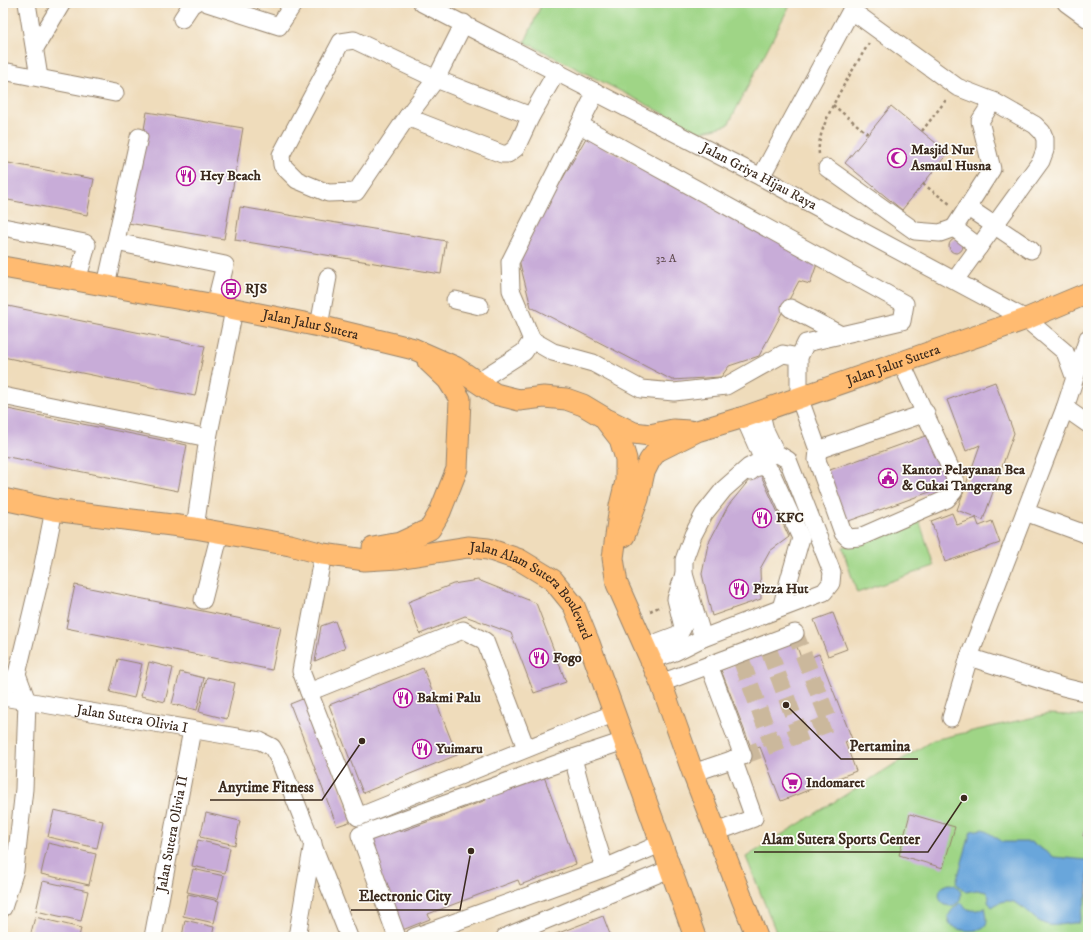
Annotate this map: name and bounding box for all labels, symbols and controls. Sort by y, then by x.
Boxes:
street label: Jalan Griya Hijau Raya [696,138,820,214]
place label: Masjid Nur Asmaul Husna [910,141,992,175]
mosque icon: Masjid Nur Asmaul Husna [886,147,908,169]
restaurant icon: Hey Beach [175,165,197,187]
place label: Hey Beach [200,167,262,185]
house number: 32 A [656,251,677,266]
bus stop icon: RJS [220,278,242,300]
place label: RJS [245,280,267,298]
street label: Jalan Jalur Sutera [259,305,360,344]
street label: Jalan Jalur Sutera [842,341,943,390]
place label: Kantor Pelayanan Bea & Cukai Tangerang [902,461,1026,495]
public building icon: Kantor Pelayanan Bea & Cukai Tangerang [877,467,899,489]
restaurant icon: KFC [751,507,773,529]
place label: KFC [776,509,804,527]
street label: Jalan Alam Sutera Boulevard [467,538,596,642]
restaurant icon: Pizza Hut [728,578,750,600]
place label: Pizza Hut [753,580,809,598]
restaurant icon: Fogo [528,647,550,669]
place label: Fogo [553,649,582,667]
restaurant icon: Bakmi Palu [392,687,414,709]
place label: Bakmi Palu [417,689,481,707]
street label: Jalan Sutera Olivia I [73,700,189,738]
callout: Pertamina [841,732,918,759]
text: Pertamina [850,737,911,756]
restaurant icon: Yuimaru [411,738,433,760]
place label: Yuimaru [435,740,483,758]
supermarket icon: Indomaret [781,772,803,794]
callout: Anytime Fitness [210,773,322,800]
street label: Jalan Sutera Olivia II [152,774,192,896]
place label: Indomaret [806,774,865,792]
text: Anytime Fitness [217,778,314,797]
callout: Alam Sutera Sports Center [754,825,928,852]
text: Alam Sutera Sports Center [761,830,920,849]
callout: Electronic City [351,883,460,910]
text: Electronic City [359,887,452,906]

